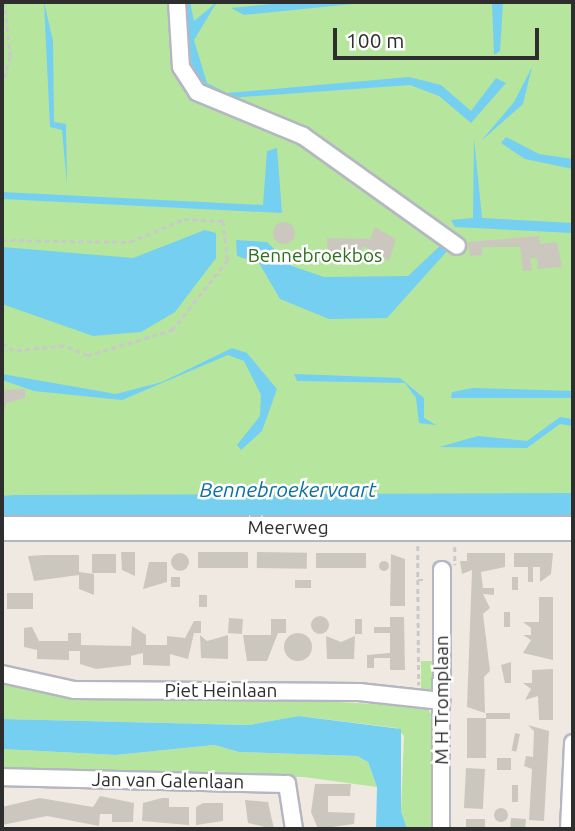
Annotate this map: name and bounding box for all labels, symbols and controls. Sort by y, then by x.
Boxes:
scale bar [337,14,544,58]
text: 100 m [346,28,404,52]
park label: Bennebroekbos [248,245,382,267]
water label: Bennebroekervaart [200,476,376,502]
street label: Meerweg [247,517,329,539]
street label: M H Tromplaan [431,635,453,765]
street label: Piet Heinlaan [165,680,277,702]
street label: Jan van Galenlaan [92,768,244,794]

